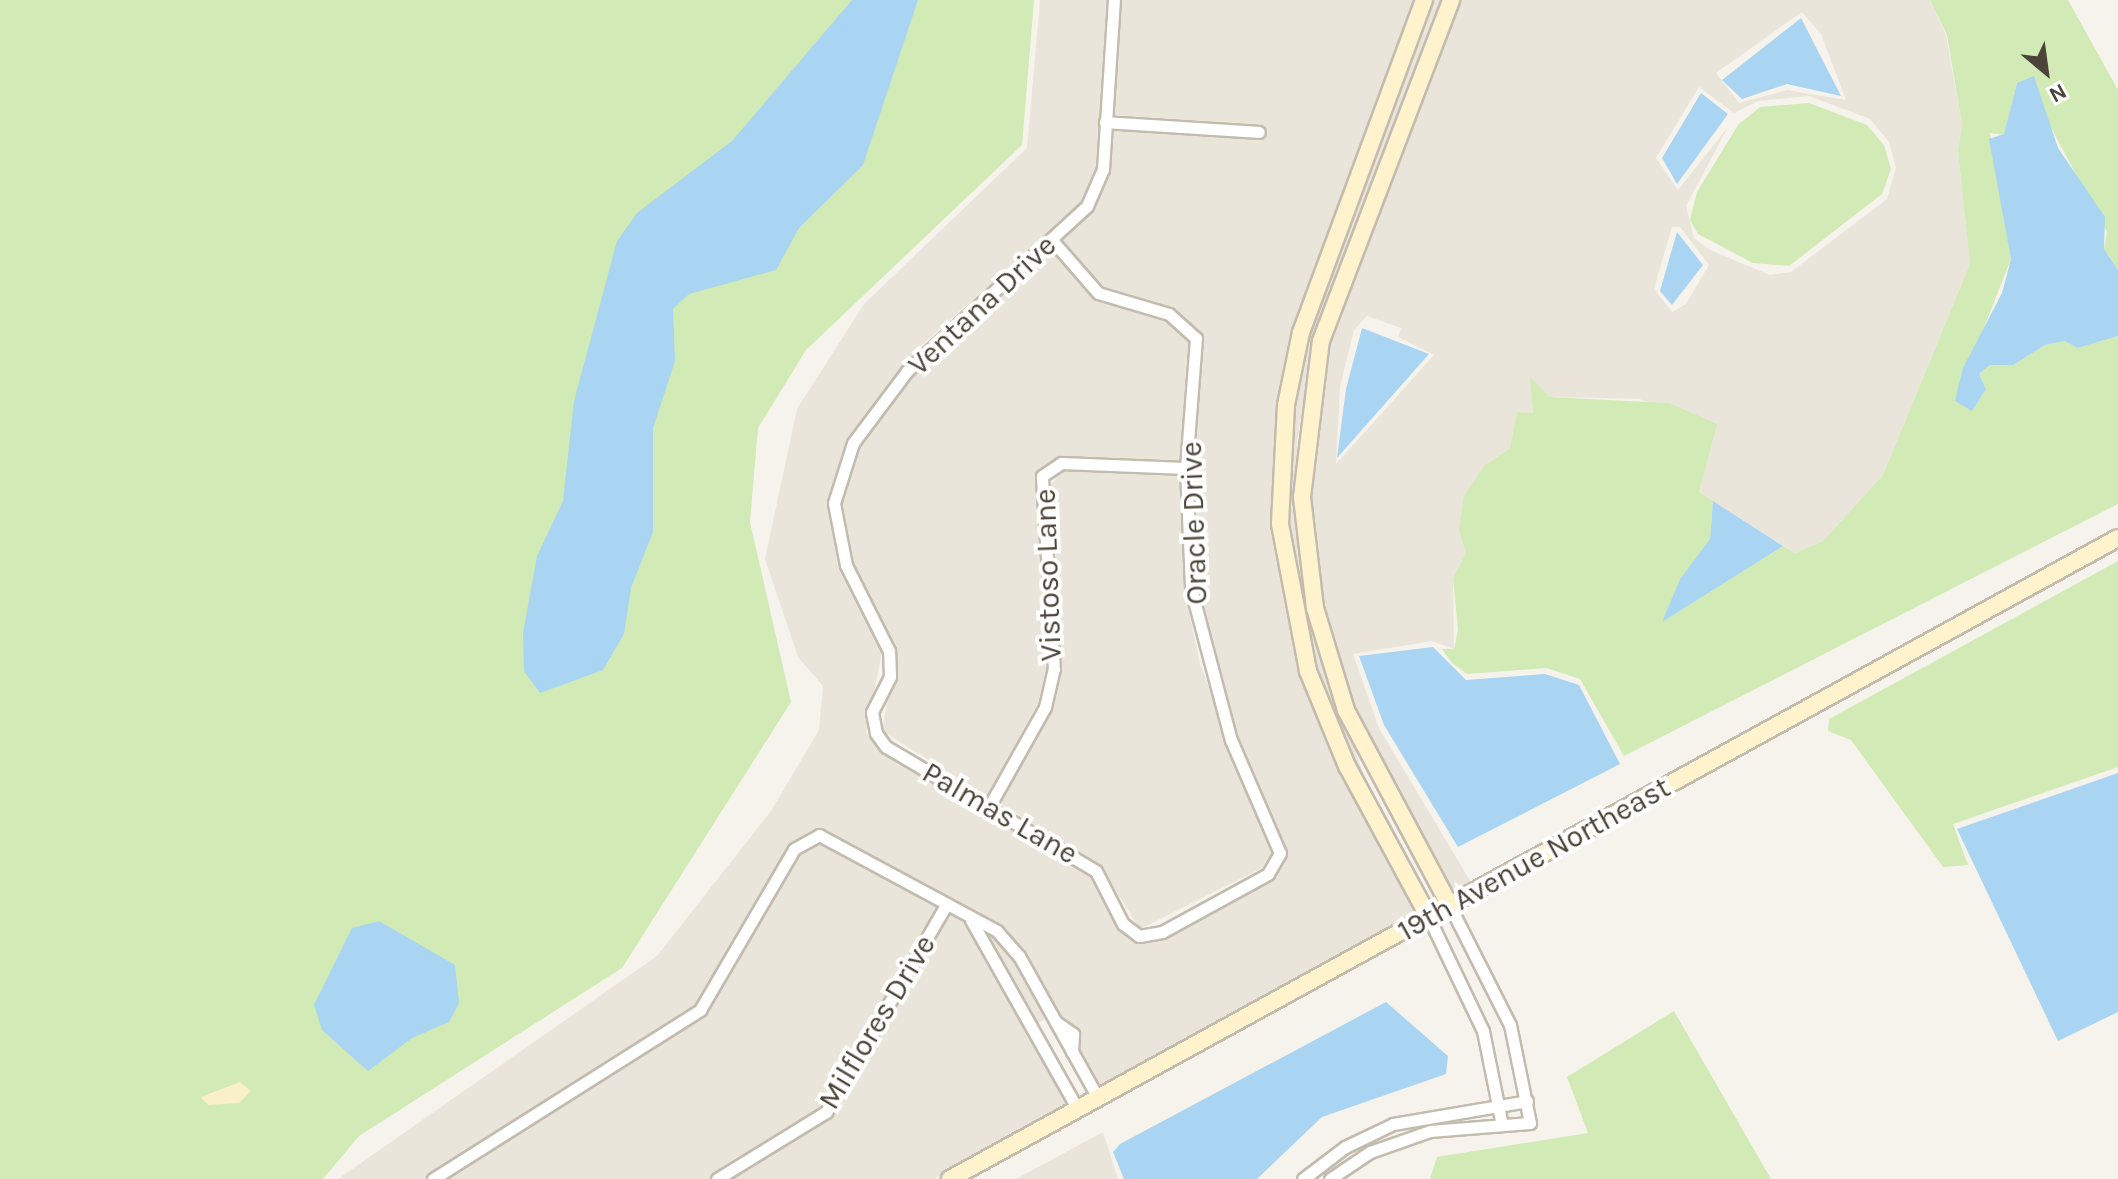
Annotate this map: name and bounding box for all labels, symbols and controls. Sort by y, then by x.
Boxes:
north arrow [2006,32,2086,112]
text: N [2044,78,2071,108]
street label: Ventana Drive [901,227,1063,383]
street label: Oracle Drive [1173,441,1215,605]
street label: Vistoso Lane [1027,488,1069,662]
street label: Palmas Lane [916,754,1084,872]
street label: 19th Avenue Northeast [1392,769,1676,949]
street label: Milflores Drive [811,928,943,1116]

